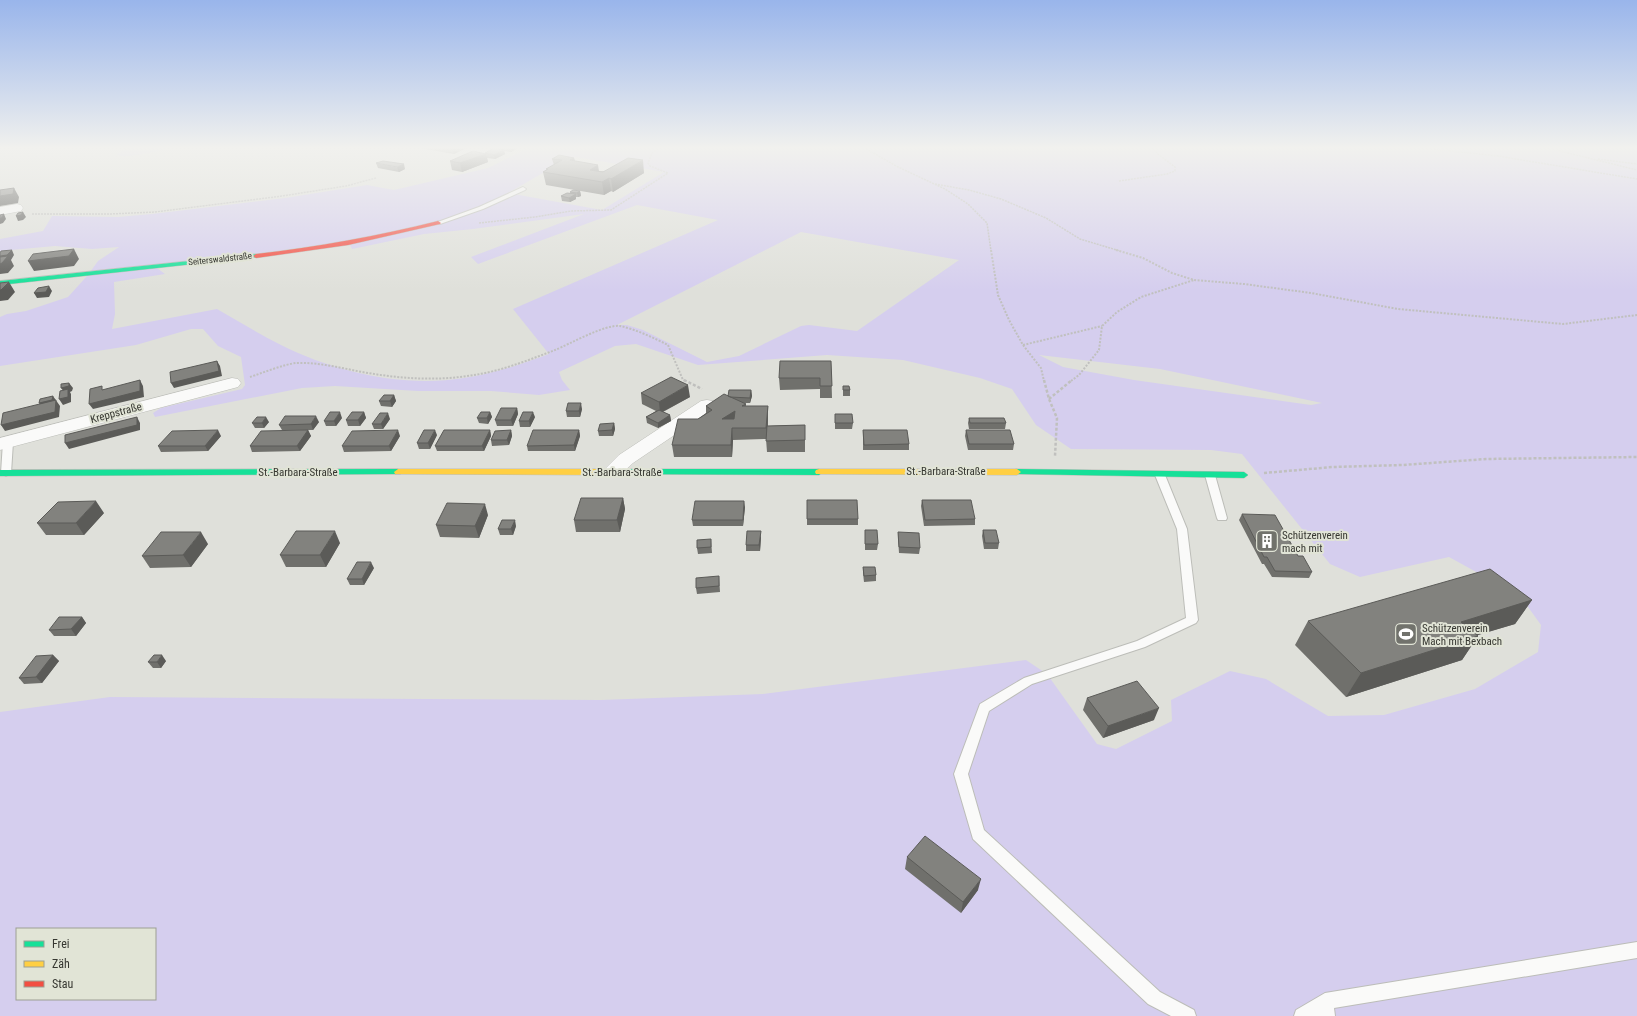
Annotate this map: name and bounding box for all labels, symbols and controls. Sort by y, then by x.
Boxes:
street label: Seiterswaldstraße [188,251,252,267]
street label: Kreppstraße [89,400,143,426]
street label: St.-Barbara-Straße [906,465,986,478]
street label: St.-Barbara-Straße [258,466,338,479]
street label: St.-Barbara-Straße [582,466,662,479]
building icon: Schützenverein mach mit [1254,528,1280,554]
place label: Schützenverein mach mit [1282,529,1348,555]
sports icon: Schützenverein Mach mit Bexbach [1393,621,1419,647]
place label: Schützenverein Mach mit Bexbach [1422,622,1502,648]
legend [16,928,156,1000]
text: Frei [52,937,70,951]
text: Zäh [52,957,70,971]
text: Stau [52,977,74,991]

